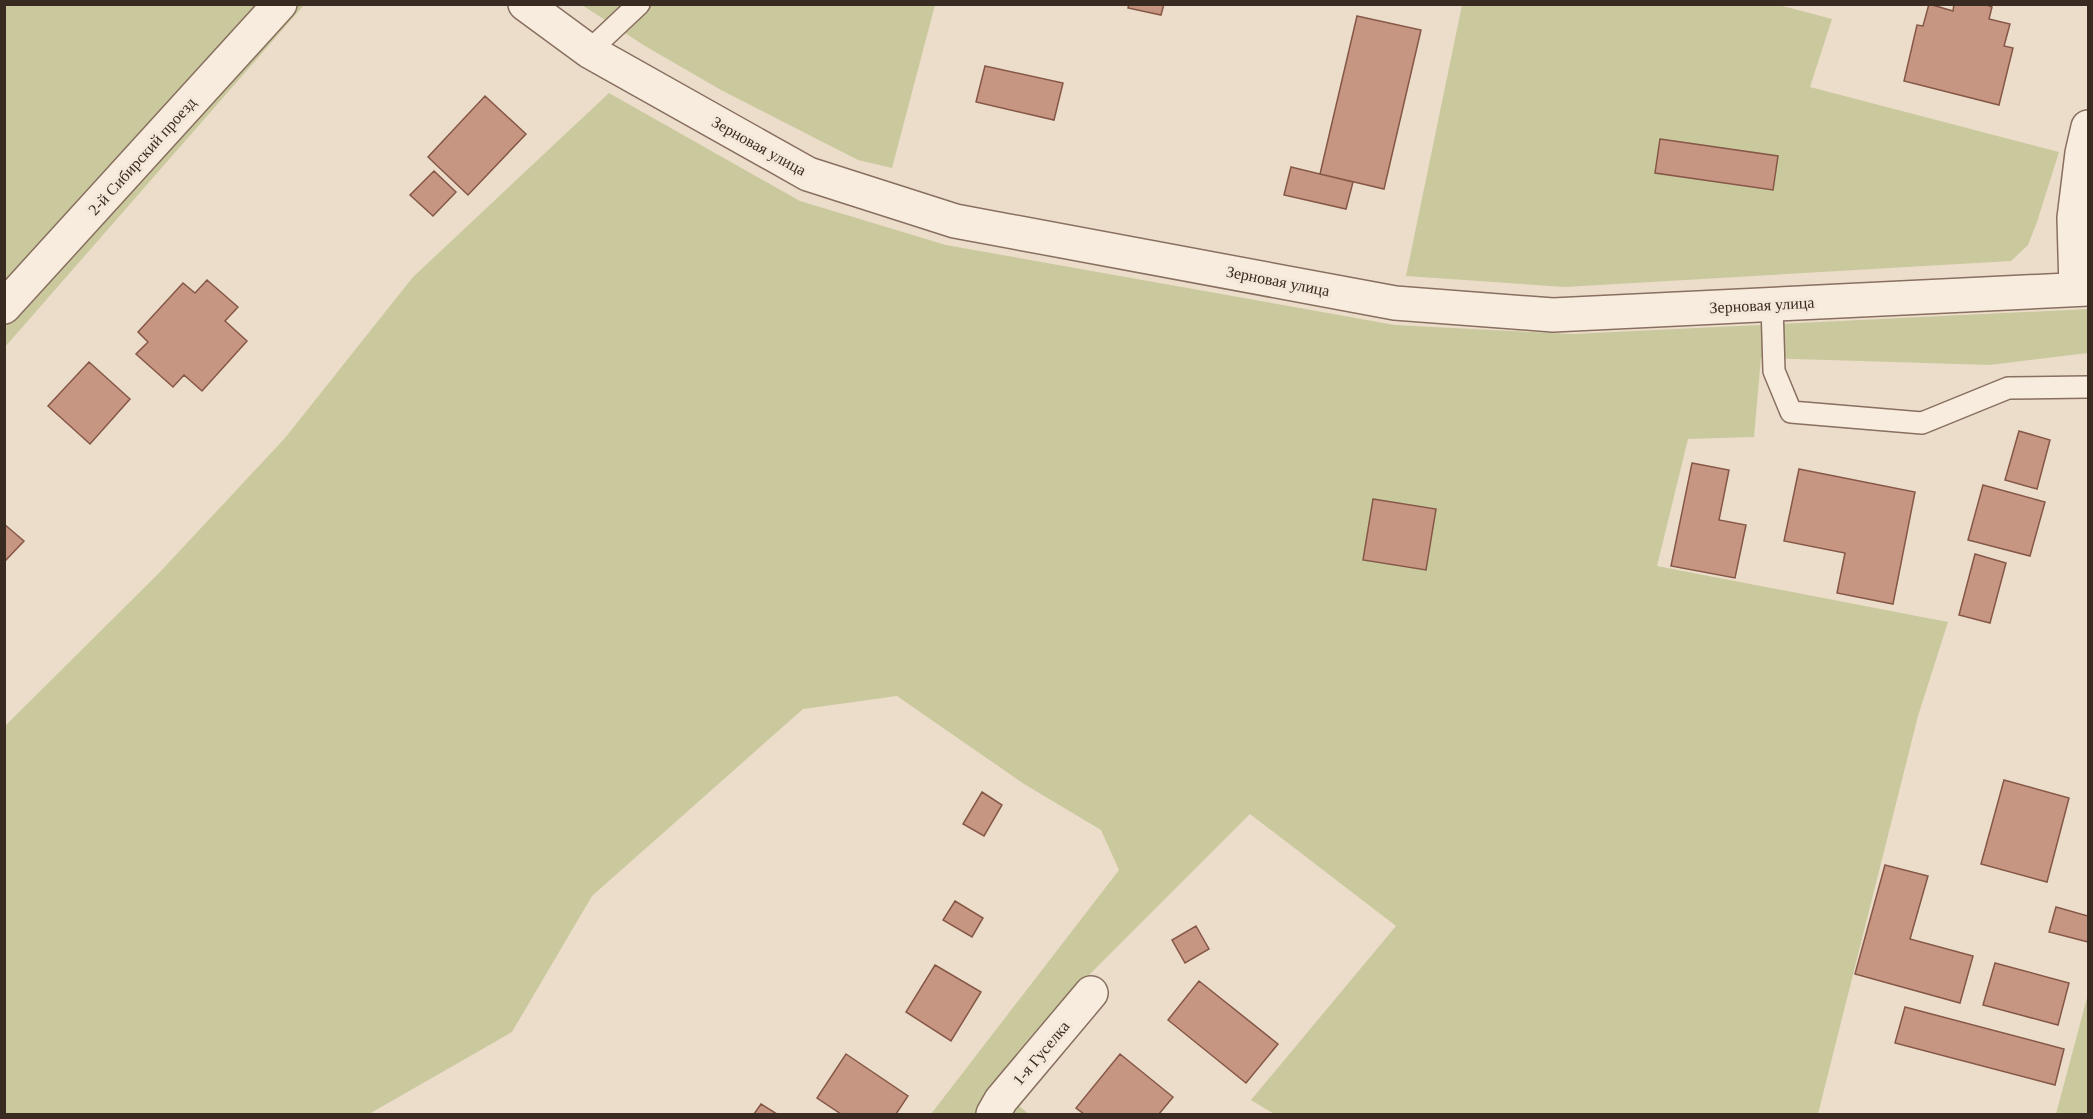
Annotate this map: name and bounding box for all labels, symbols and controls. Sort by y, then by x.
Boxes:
street label: 2-й Сибирский проезд [85,94,200,219]
street label: Зерновая улица [708,113,809,180]
street label: Зерновая улица [1225,263,1331,300]
street label: Зерновая улица [1709,294,1815,317]
street label: 1-я Гуселка [1009,1018,1073,1089]

